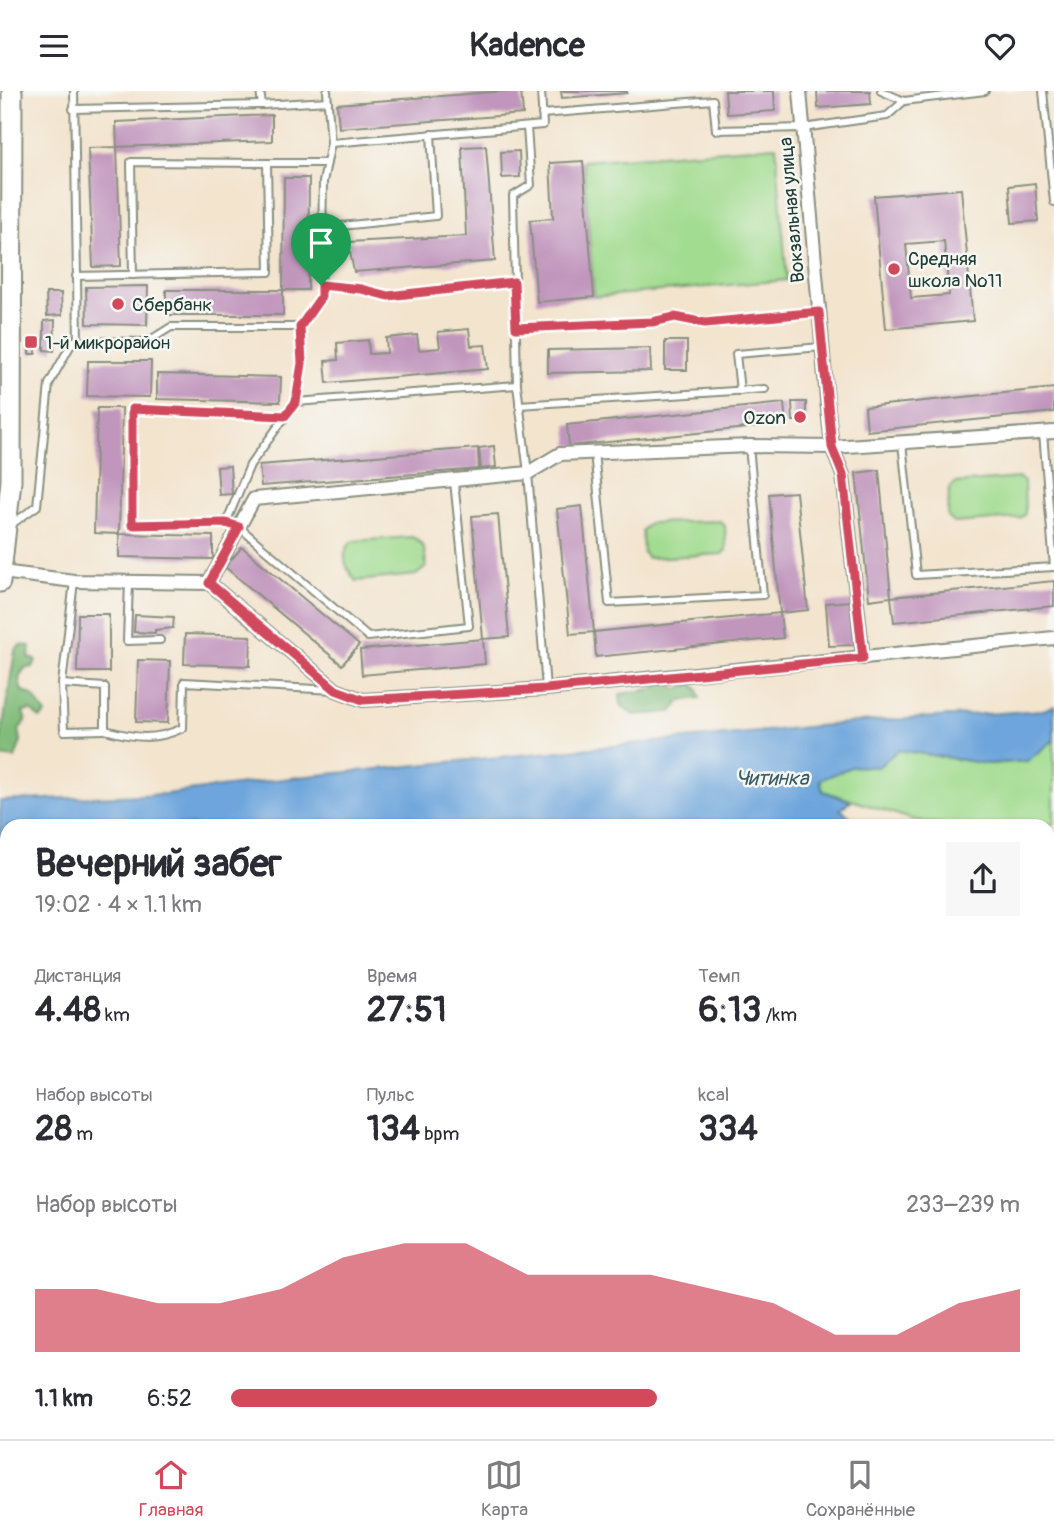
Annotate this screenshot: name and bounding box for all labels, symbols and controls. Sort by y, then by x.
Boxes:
text: Kadence [469,26,585,66]
icon: menu [35,27,73,65]
icon: heart [981,27,1019,65]
street label: Вокзальная улица [774,136,810,284]
pin [291,213,351,285]
icon: arrive [302,224,340,262]
place label: Средняя школа №11 [908,247,1002,293]
marker: Средняя школа №11 [886,261,902,277]
place label: Сбербанк [132,293,212,317]
marker: Сбербанк [110,296,126,312]
place label: 1-й микрорайон [45,331,170,355]
marker: 1-й микрорайон [23,334,39,350]
place label: Ozon [743,406,786,430]
marker: Ozon [792,409,808,425]
water label: Читинка [736,765,810,792]
text: Вечерний забег [35,840,282,888]
button: share [946,842,1020,916]
text: 19:02 · 4 × 1.1 km [35,890,202,919]
text: Дистанция [35,964,121,988]
text: Время [367,964,417,988]
text: Темп [698,964,740,988]
text: 4.48 [35,988,101,1032]
text: 27:51 [367,988,447,1032]
text: 6:13 [698,988,761,1032]
text: km [101,1003,130,1027]
text: /km [761,1003,797,1027]
text: Набор высоты [35,1083,153,1107]
text: Пульс [367,1083,415,1107]
text: kcal [698,1083,729,1107]
text: 28 [35,1107,72,1151]
text: 134 [367,1107,420,1151]
text: 334 [698,1107,758,1151]
text: m [72,1122,93,1146]
text: bpm [420,1122,459,1146]
text: Набор высоты [35,1190,177,1219]
text: 233–239 m [906,1190,1020,1219]
text: 1.1 km [35,1384,93,1413]
text: 6:52 [147,1384,192,1413]
tab: Главная [139,1456,203,1522]
tab: Карта [481,1456,528,1522]
tab: Сохранённые [806,1456,915,1522]

